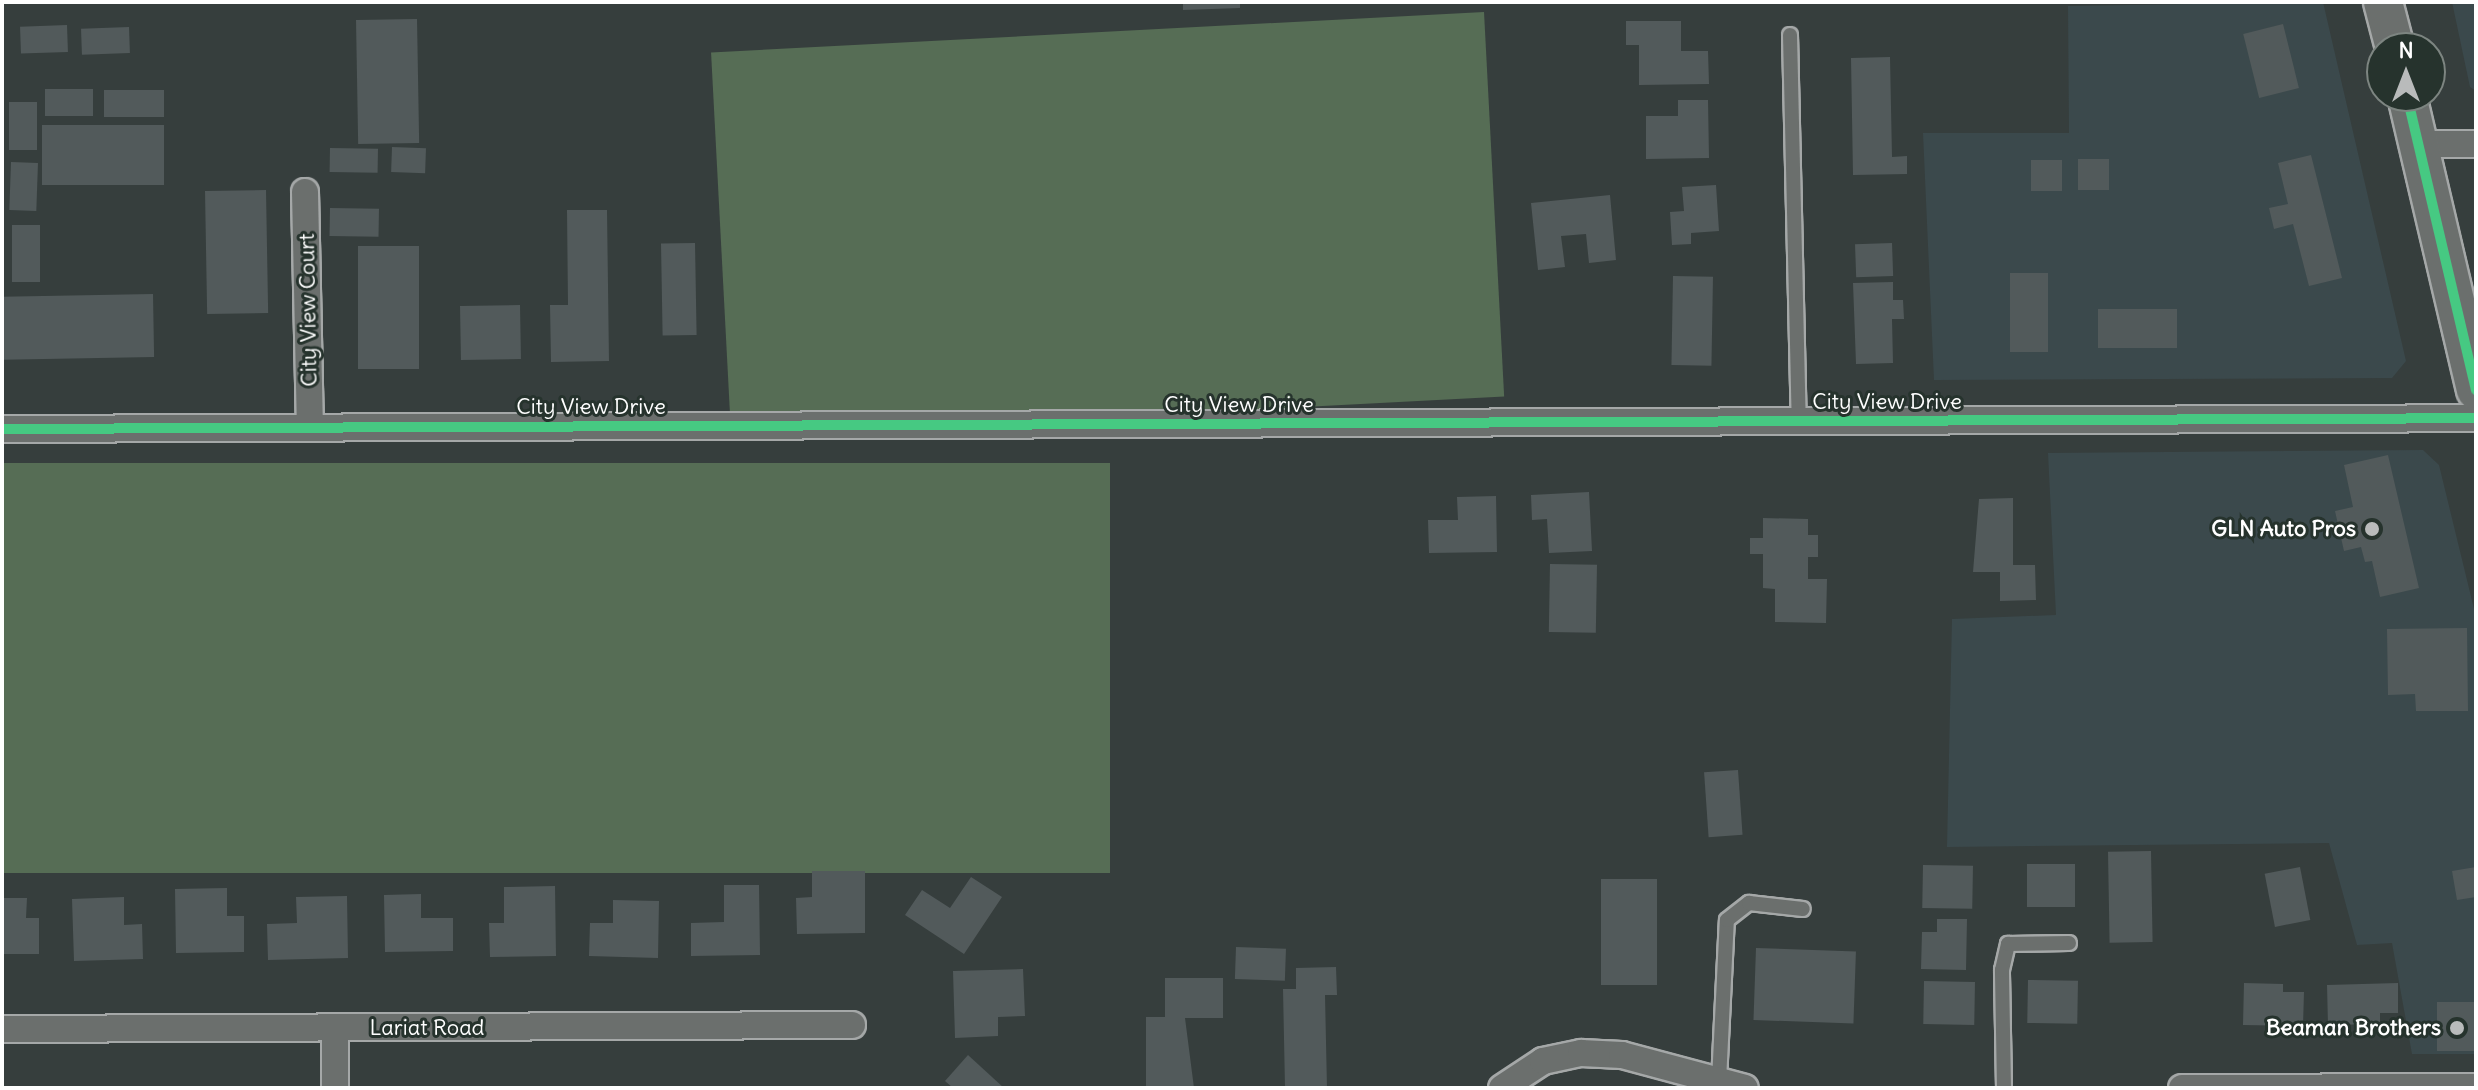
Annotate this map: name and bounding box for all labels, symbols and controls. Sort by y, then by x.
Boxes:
north arrow [2366,32,2446,112]
text: N [2398,36,2414,64]
street label: City View Court [293,233,323,387]
street label: City View Drive [1812,389,1962,415]
street label: City View Drive [1164,392,1314,418]
street label: City View Drive [516,394,666,420]
place label: GLN Auto Pros [2211,516,2356,542]
marker: GLN Auto Pros [2363,520,2381,538]
street label: Lariat Road [369,1015,485,1041]
place label: Beaman Brothers [2266,1015,2441,1041]
marker: Beaman Brothers [2448,1019,2466,1037]

